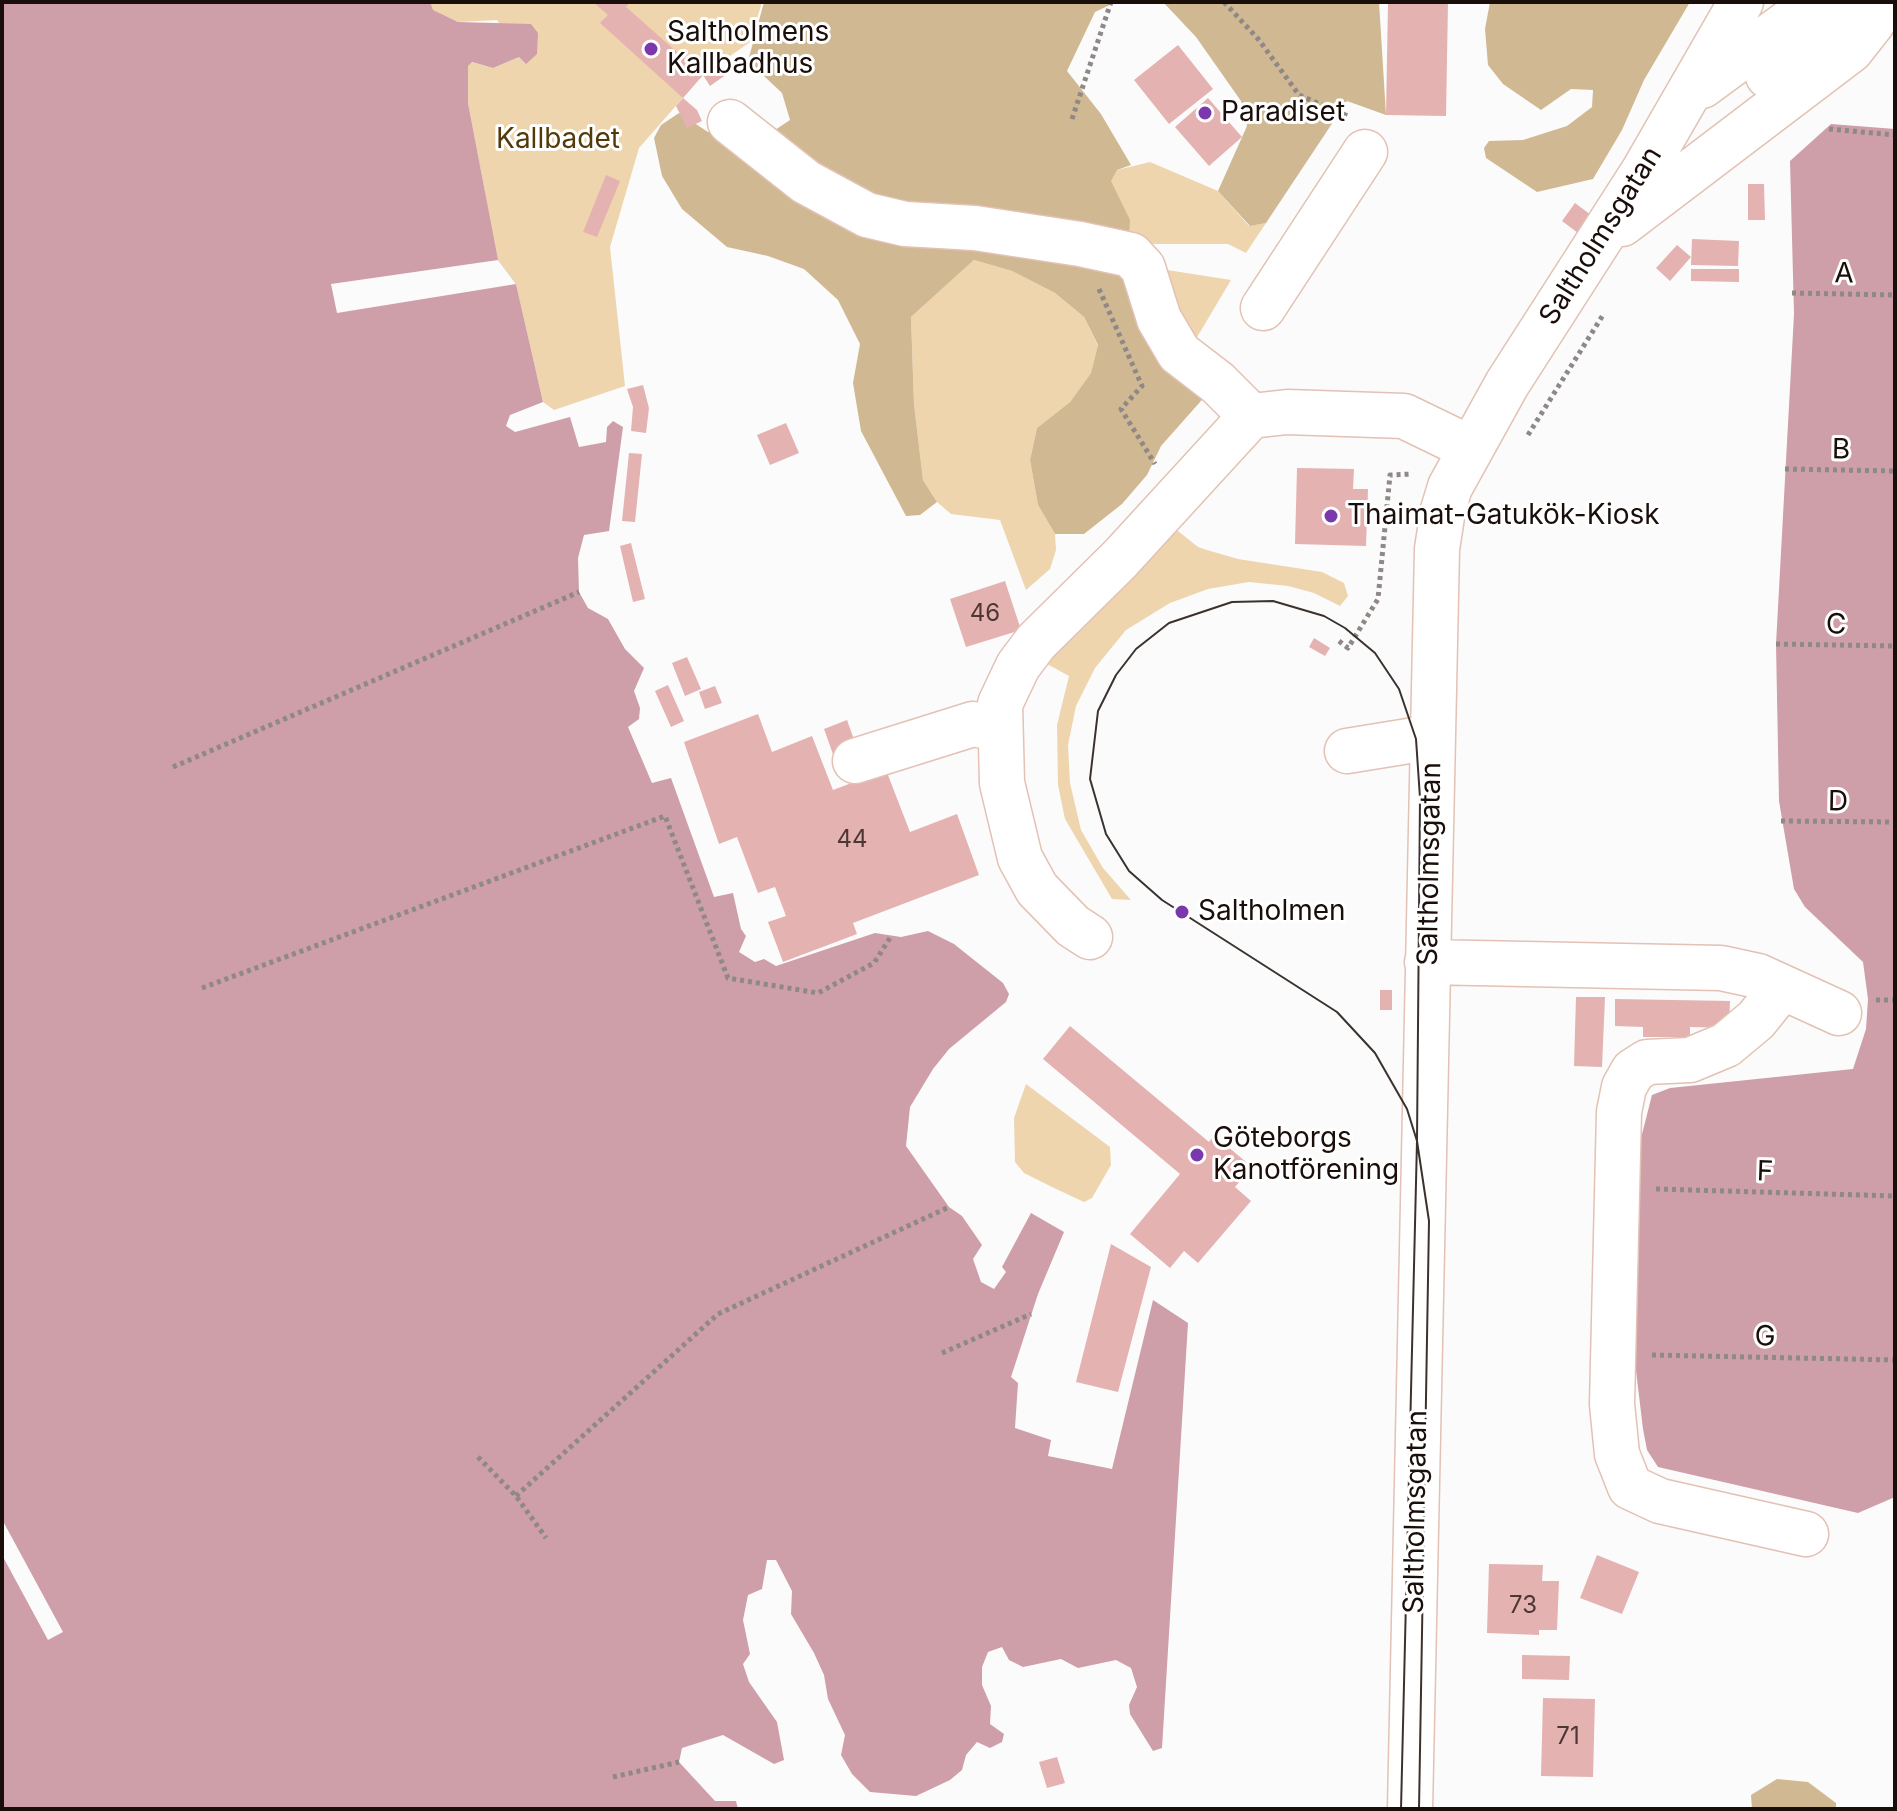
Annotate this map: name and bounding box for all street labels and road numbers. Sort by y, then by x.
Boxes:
street label: Saltholmsgatan [1533,141,1669,331]
street label: A [1834,257,1854,291]
street label: B [1832,433,1850,467]
street label: C [1825,608,1847,642]
street label: Saltholmsgatan [1411,762,1449,966]
street label: D [1828,785,1848,819]
street label: F [1756,1155,1774,1189]
street label: G [1754,1320,1776,1354]
street label: Saltholmsgatan [1397,1410,1435,1614]

